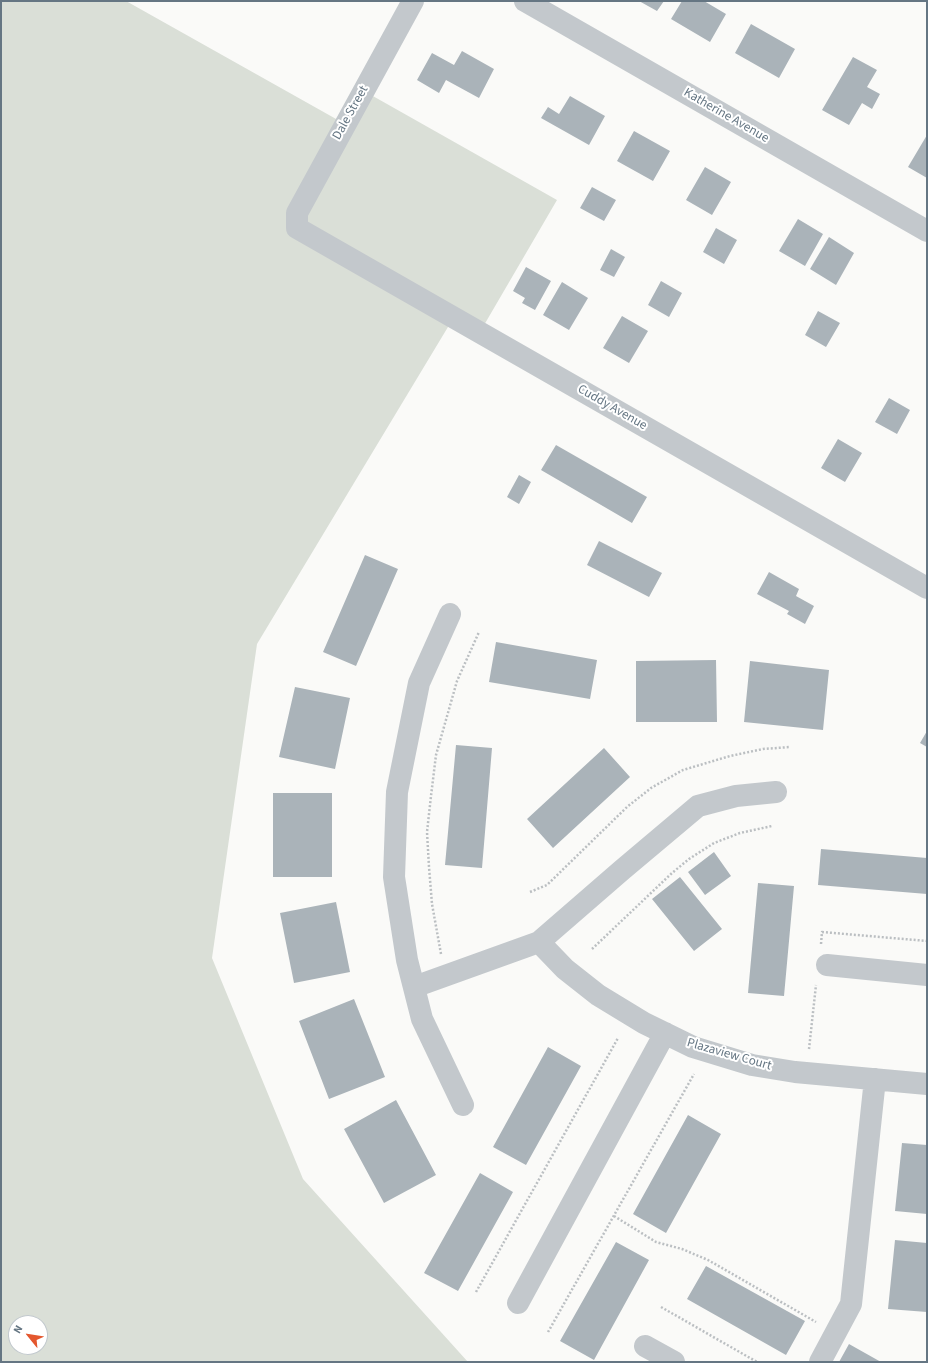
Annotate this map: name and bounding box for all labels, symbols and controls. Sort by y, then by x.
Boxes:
street label: Dale Street [330,83,372,143]
street label: Katherine Avenue [681,85,771,147]
street label: Cuddy Avenue [575,382,649,434]
street label: Plazaview Court [685,1035,773,1075]
north arrow [8,1315,48,1355]
text: N [10,1322,26,1336]

